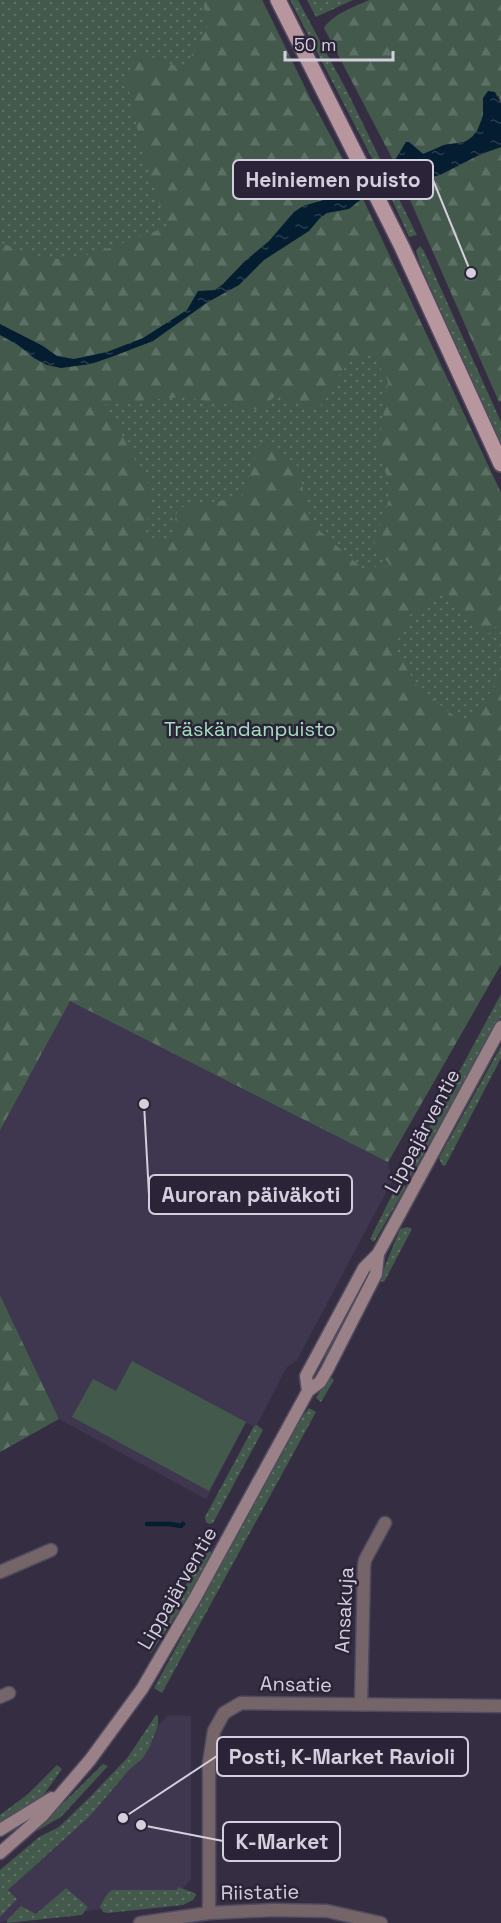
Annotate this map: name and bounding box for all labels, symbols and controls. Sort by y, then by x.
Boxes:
scale bar [285,24,393,62]
text: 50 m [294,33,336,56]
callout: Heiniemen puisto [233,160,433,199]
text: Heiniemen puisto [245,166,421,193]
park label: Träskändanpuisto [164,716,336,742]
street label: Lippajärventie [378,1064,466,1198]
callout: Auroran päiväkoti [149,1175,352,1214]
text: Auroran päiväkoti [162,1181,340,1208]
street label: Lippajärventie [131,1522,223,1654]
street label: Ansakuja [329,1566,359,1654]
street label: Ansatie [260,1670,332,1698]
callout: Posti, K-Market Ravioli [217,1737,468,1776]
text: Posti, K-Market Ravioli [229,1743,455,1770]
callout: K-Market [223,1822,340,1861]
text: K-Market [236,1828,328,1855]
street label: Riistatie [220,1878,300,1906]

